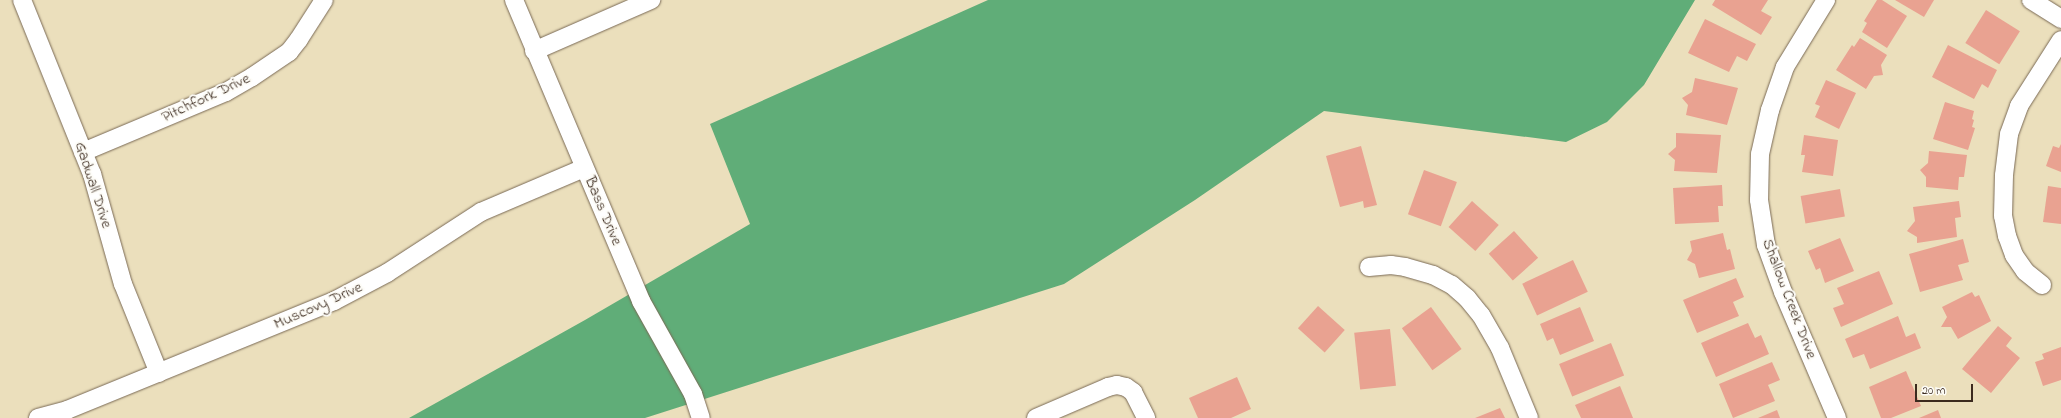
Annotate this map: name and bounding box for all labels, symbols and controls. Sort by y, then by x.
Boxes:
street label: Pitchfork Drive [159,69,253,127]
street label: Gadwall Drive [70,139,116,231]
street label: Bass Drive [580,174,626,248]
street label: Shallow Creek Drive [1757,236,1821,362]
street label: Muscovy Drive [271,278,365,334]
scale bar [1917,376,1975,402]
text: 20 m [1922,382,1945,400]

